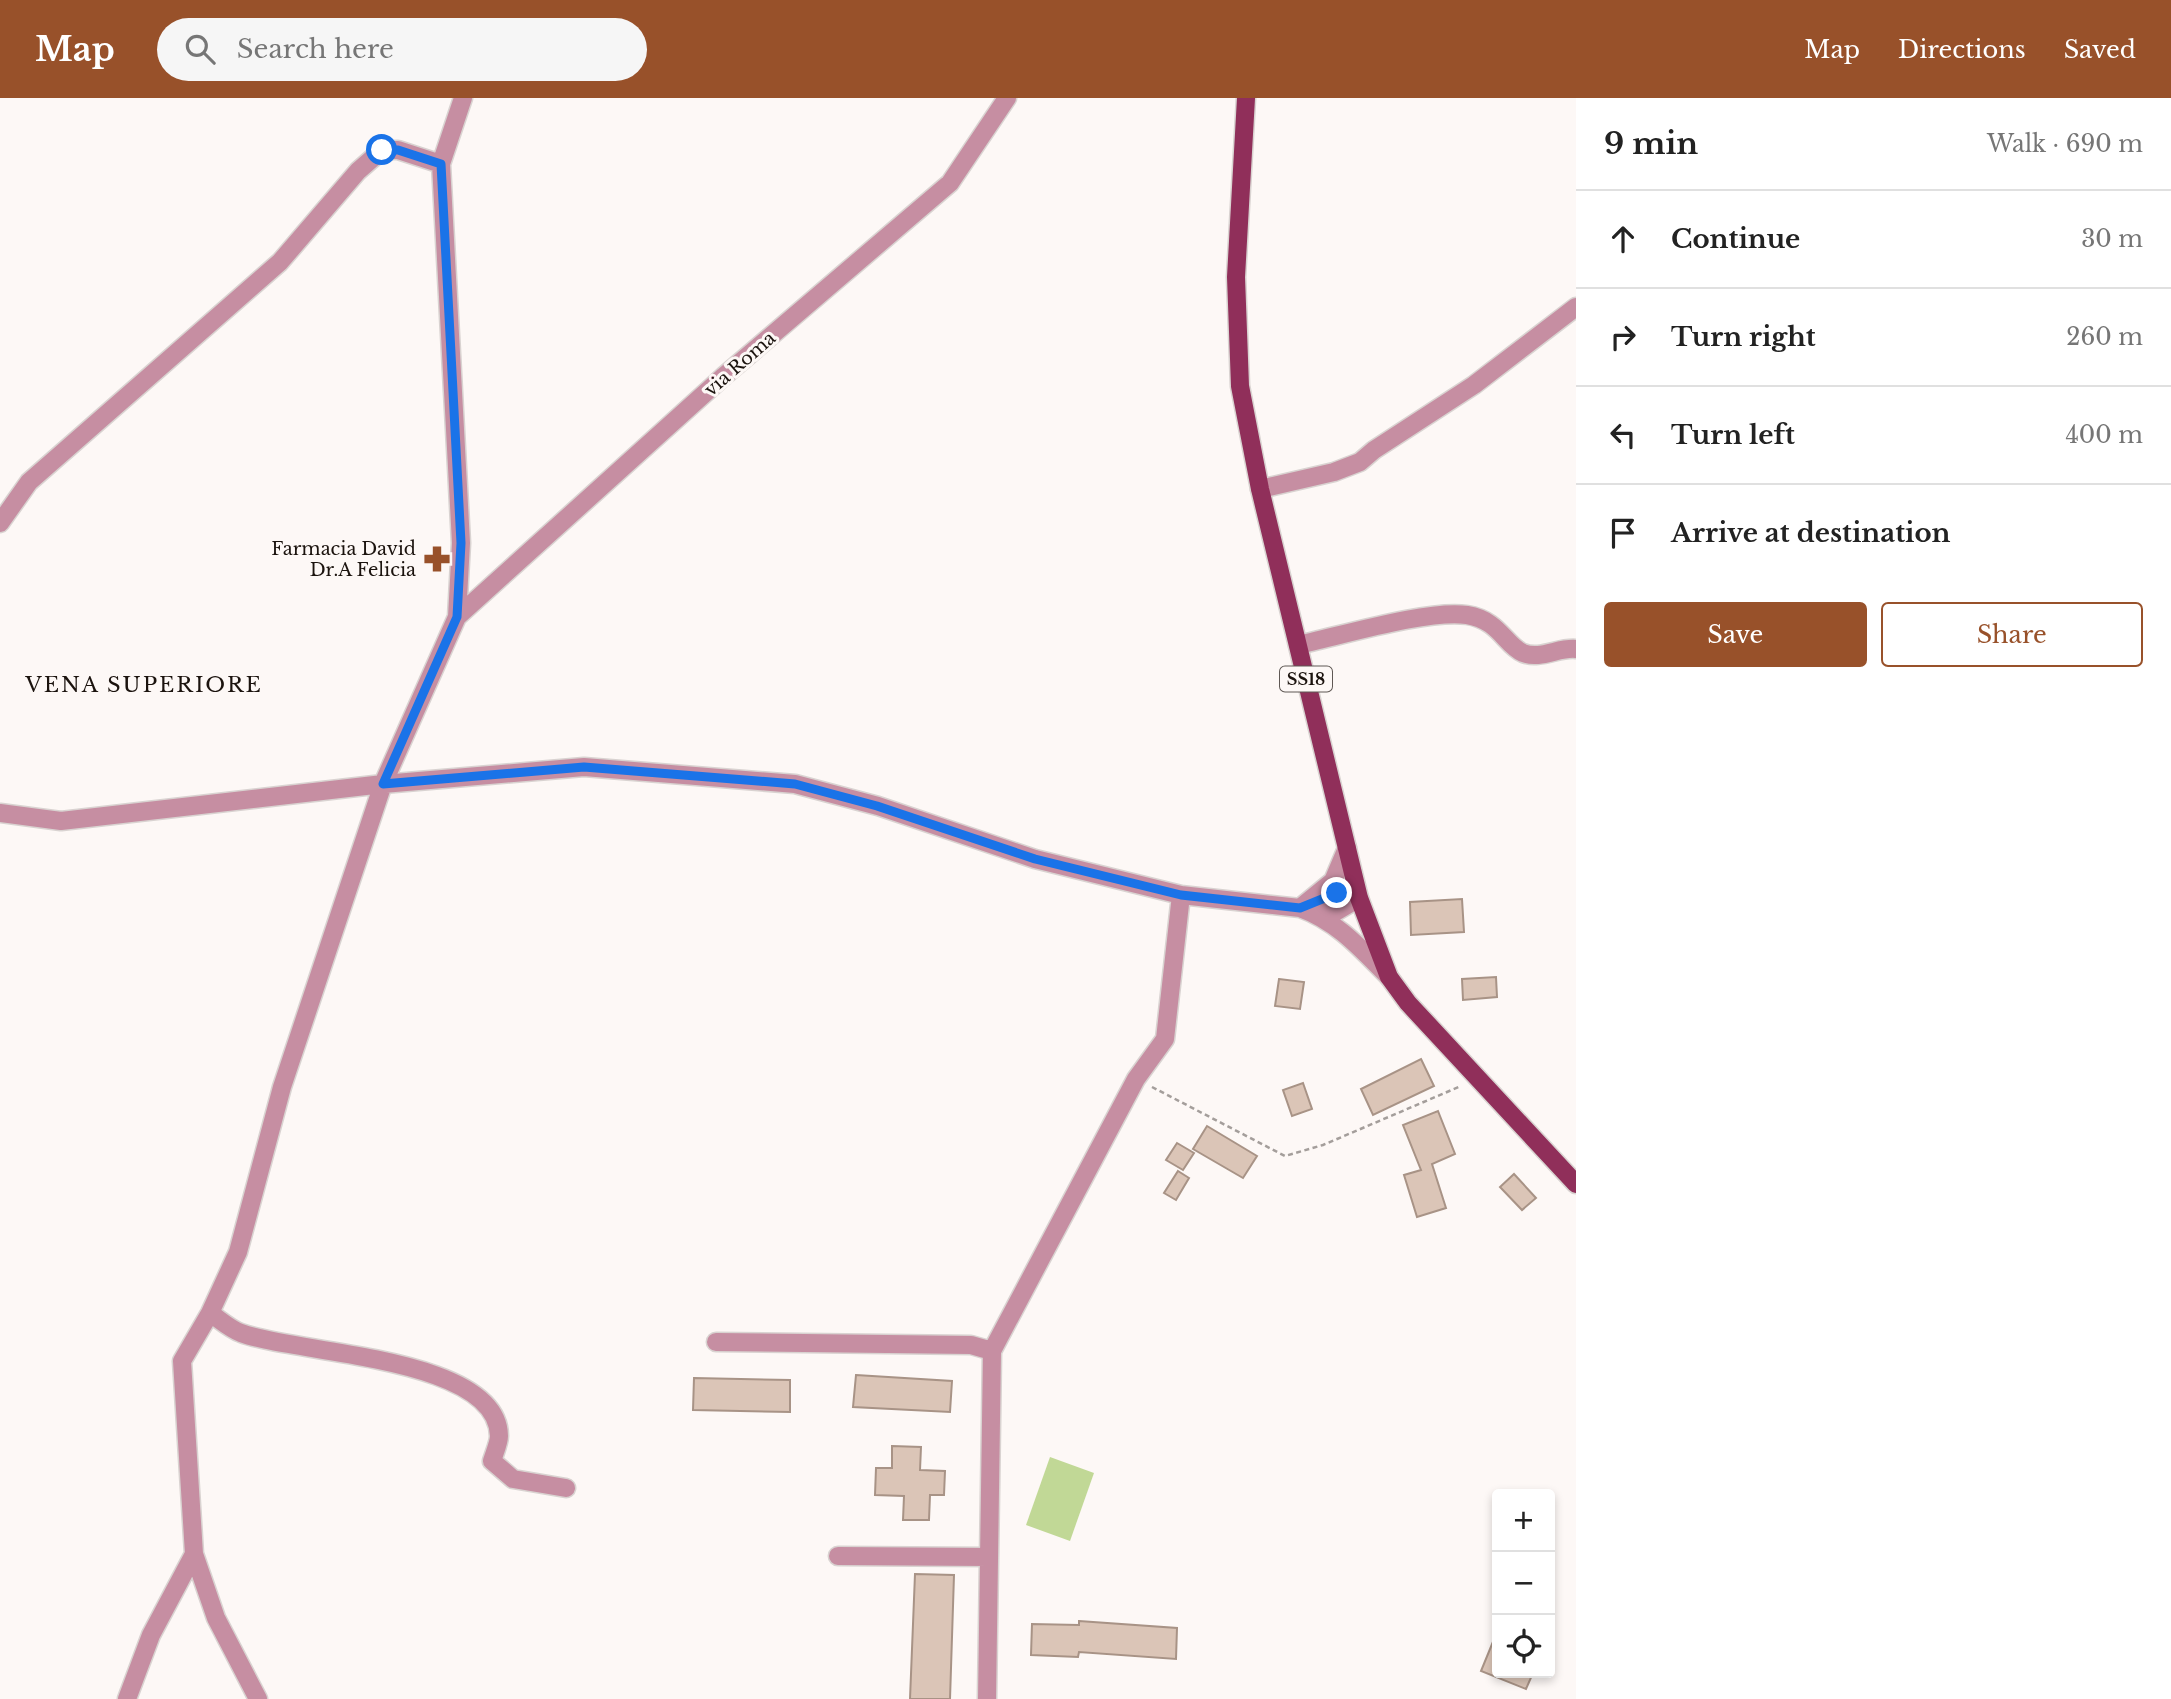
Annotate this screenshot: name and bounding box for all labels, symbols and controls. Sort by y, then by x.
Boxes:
search box [157,18,647,81]
text: Map [35,29,115,70]
icon: search [181,30,219,68]
text: Search here [237,33,394,65]
text: Map [1804,35,1860,64]
text: Directions [1898,35,2026,64]
text: Saved [2064,35,2136,64]
text: 9 min [1604,125,1698,162]
text: Walk · 690 m [1987,130,2143,158]
route start [366,134,397,165]
icon: ahead [1604,220,1642,258]
text: Continue [1671,223,1800,255]
text: 30 m [2081,225,2143,253]
icon: right [1604,318,1642,356]
text: Turn right [1671,321,1816,353]
text: 260 m [2066,323,2143,351]
street label: via Roma [700,327,780,401]
icon: left [1604,416,1642,454]
text: Turn left [1671,419,1795,451]
text: 400 m [2065,421,2143,449]
icon: arrive [1604,514,1642,552]
text: Arrive at destination [1671,517,1951,549]
place label: Farmacia David Dr.A Felicia [271,538,416,581]
pharmacy icon: Farmacia David Dr.A Felicia [422,544,452,574]
button: Save [1604,602,1867,667]
button: Share [1881,602,2143,667]
road number: SS18 [1280,666,1332,692]
district label: VENA SUPERIORE [24,672,263,698]
route end [1321,877,1352,908]
map controls [1492,1489,1555,1678]
button: + [1492,1489,1555,1552]
button: − [1492,1552,1555,1615]
button: locate [1492,1615,1555,1678]

